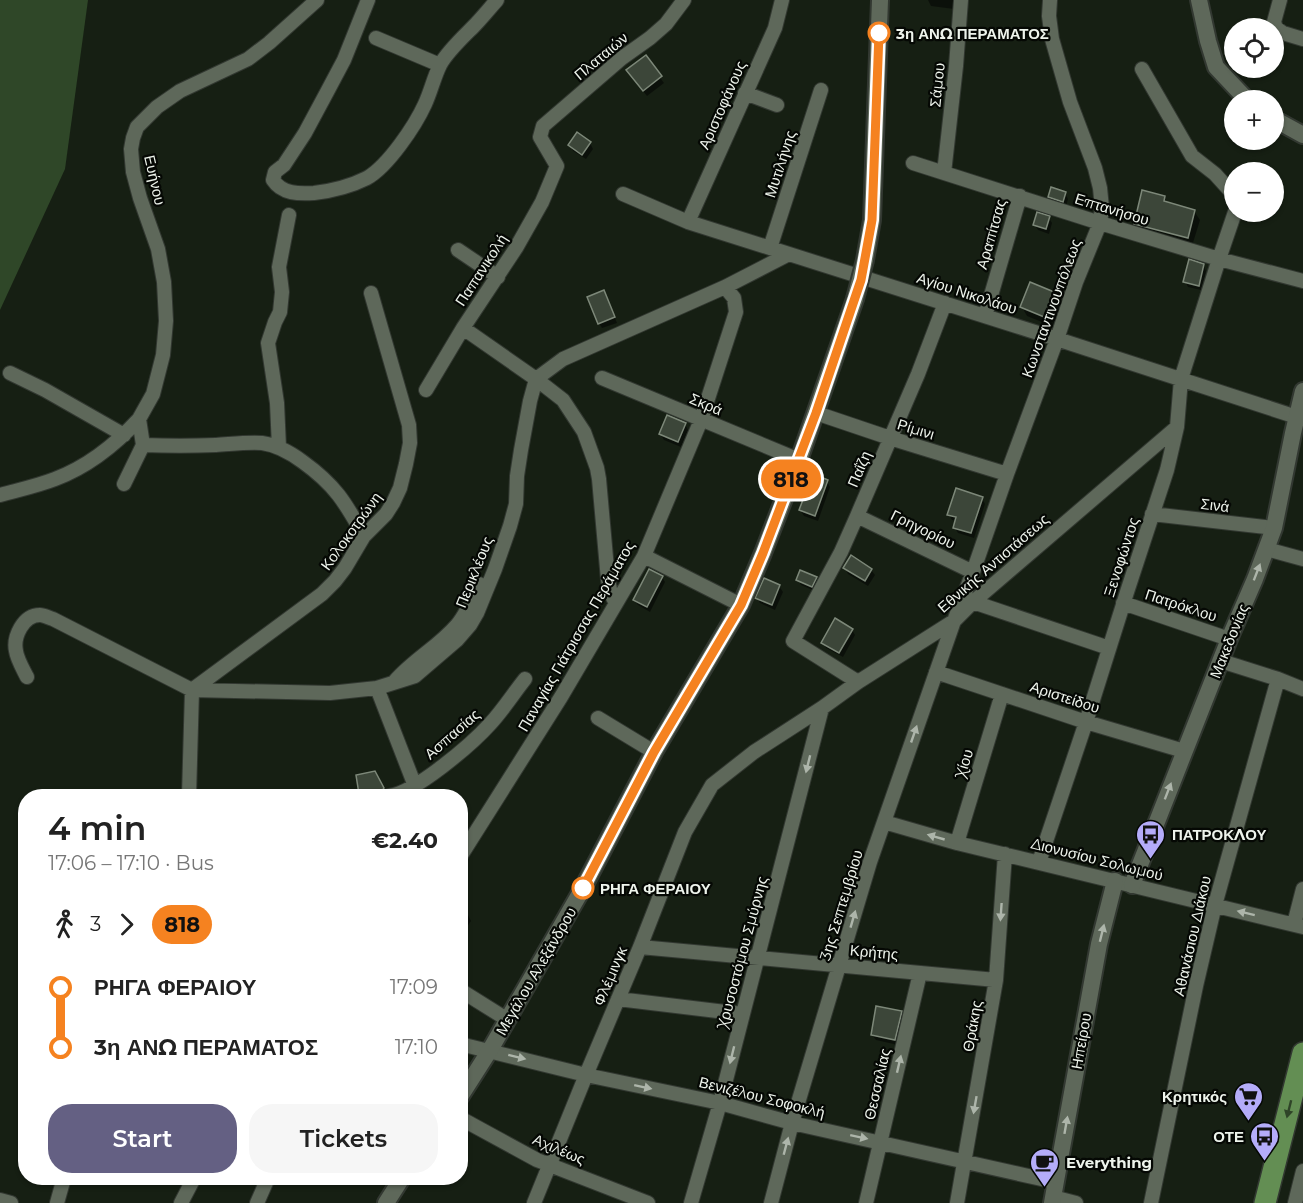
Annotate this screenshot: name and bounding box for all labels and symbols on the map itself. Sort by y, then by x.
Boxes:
marker: 3η ΑΝΩ ΠΕΡΑΜΑΤΟΣ [868,22,890,44]
place label: 3η ΑΝΩ ΠΕΡΑΜΑΤΟΣ [895,24,1049,43]
street label: Πλαταιών [570,28,632,84]
street label: Αριστοφάνους [694,58,750,152]
street label: Σάμου [925,62,949,108]
street label: Μυτιλήνης [760,128,800,200]
street label: Ευήνου [140,153,170,207]
street label: Επτανήσου [1072,189,1152,229]
street label: Αραπίτσας [972,197,1010,271]
street label: Παπανικολή [451,230,511,310]
street label: Κωνσταντινουπόλεως [1017,236,1085,380]
street label: Αγίου Νικολάου [915,268,1019,318]
street label: Σκρά [687,389,726,420]
street label: Ρίμινι [895,414,937,444]
street label: Παΐζη [843,448,875,490]
line badge: 818 [756,460,826,498]
street label: Κολοκοτρώνη [316,488,386,574]
street label: Σινά [1200,494,1231,516]
street label: Γρηγορίου [888,505,958,553]
street label: Εθνικής Αντιστάσεως [933,510,1053,616]
street label: Ξενοφώντος [1099,515,1143,599]
street label: Περικλέους [451,533,497,611]
street label: Παναγίας Γιάτρισσας Περάματος [514,537,638,735]
one-way arrow [1253,562,1263,580]
street label: Πατρόκλου [1143,584,1219,626]
street label: Μακεδονίας [1205,601,1253,681]
street label: Αριστείδου [1028,677,1102,717]
street label: Ασπασίας [420,705,484,763]
one-way arrow [910,725,920,743]
street label: Χίου [950,747,977,781]
one-way arrow [802,755,812,773]
one-way arrow [1164,782,1174,800]
bus stop icon: ΠΑΤΡΟΚΛΟΥ [1135,818,1167,860]
place label: ΠΑΤΡΟΚΛΟΥ [1172,825,1267,844]
one-way arrow [927,831,945,841]
street label: Διονυσίου Σολωμού [1029,833,1165,885]
street label: 3ης Σεπτεμβρίου [815,847,867,963]
street label: Χρυσοστόμου Σμύρνης [712,874,771,1032]
street label: Αθανάσιου Διάκου [1169,874,1215,998]
marker: ΡΗΓΑ ΦΕΡΑΙΟΥ [572,877,594,899]
place label: ΡΗΓΑ ΦΕΡΑΙΟΥ [600,879,711,898]
one-way arrow [996,903,1006,922]
street label: Μεγάλου Αλεξάνδρου [492,904,580,1038]
one-way arrow [1237,907,1255,917]
one-way arrow [849,910,858,928]
one-way arrow [1097,924,1107,942]
street label: Κρήτης [849,940,899,964]
street label: Φλέμινγκ [589,943,631,1009]
street label: Θράκης [958,999,986,1053]
street label: Ηπείρου [1067,1011,1095,1071]
one-way arrow [727,1045,737,1064]
street label: Θεσσαλίας [860,1046,894,1122]
one-way arrow [508,1053,527,1063]
one-way arrow [894,1055,904,1073]
street label: Βενιζέλου Σοφοκλή [697,1072,827,1122]
supermarket icon: Κρητικός [1232,1080,1264,1122]
one-way arrow [634,1083,653,1092]
place label: Κρητικός [1162,1087,1227,1106]
one-way arrow [970,1096,979,1115]
one-way arrow [1283,1100,1293,1119]
one-way arrow [1062,1115,1071,1134]
bus stop icon: ΟΤΕ [1249,1120,1281,1162]
place label: ΟΤΕ [1213,1127,1244,1146]
street label: Αχιλέως [530,1129,588,1169]
one-way arrow [849,1133,868,1142]
one-way arrow [781,1137,791,1156]
cafe icon: Everything [1029,1146,1061,1188]
place label: Everything [1066,1153,1152,1172]

